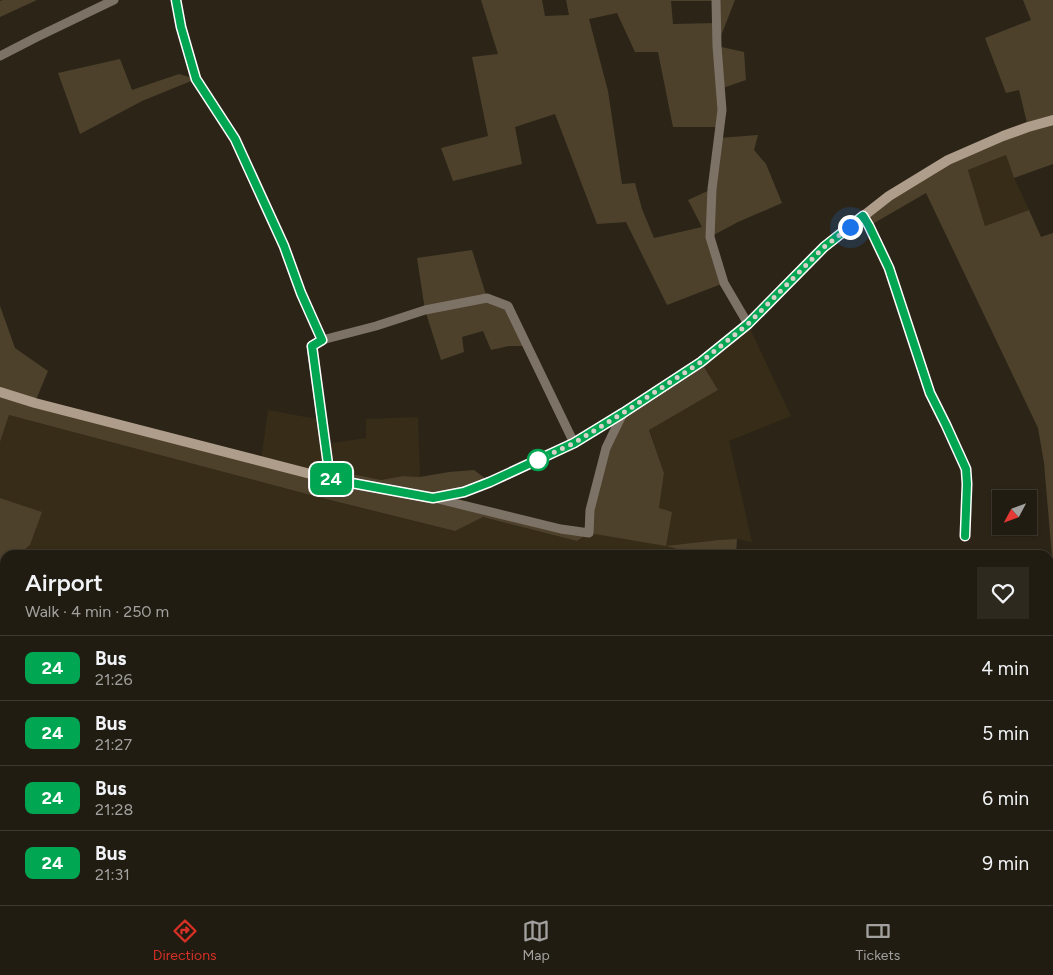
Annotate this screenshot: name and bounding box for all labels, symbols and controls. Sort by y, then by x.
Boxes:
your location [838,215,863,240]
unlabelled marker [527,449,549,471]
line badge: 24 [308,463,354,495]
text: 24 [320,468,342,490]
north arrow [992,490,1038,535]
map controls [992,490,1037,535]
button: heart [977,567,1029,619]
text: Airport [25,568,103,597]
text: Walk · 4 min · 250 m [25,602,169,621]
text: Bus [95,647,126,670]
text: 24 [42,657,63,679]
text: 4 min [981,657,1029,680]
text: 21:26 [95,670,133,689]
text: Bus [95,712,126,735]
text: 24 [42,722,63,744]
text: 5 min [982,722,1029,745]
text: 21:27 [95,735,132,754]
text: Bus [95,777,126,800]
text: 24 [42,787,63,809]
text: 6 min [982,787,1029,810]
text: 21:28 [95,800,133,819]
text: Bus [95,842,126,865]
text: 24 [42,852,63,874]
text: 9 min [982,852,1029,875]
text: 21:31 [95,865,130,884]
tab: Directions [153,917,217,964]
tab: Map [522,917,550,964]
tab: Tickets [856,917,900,964]

